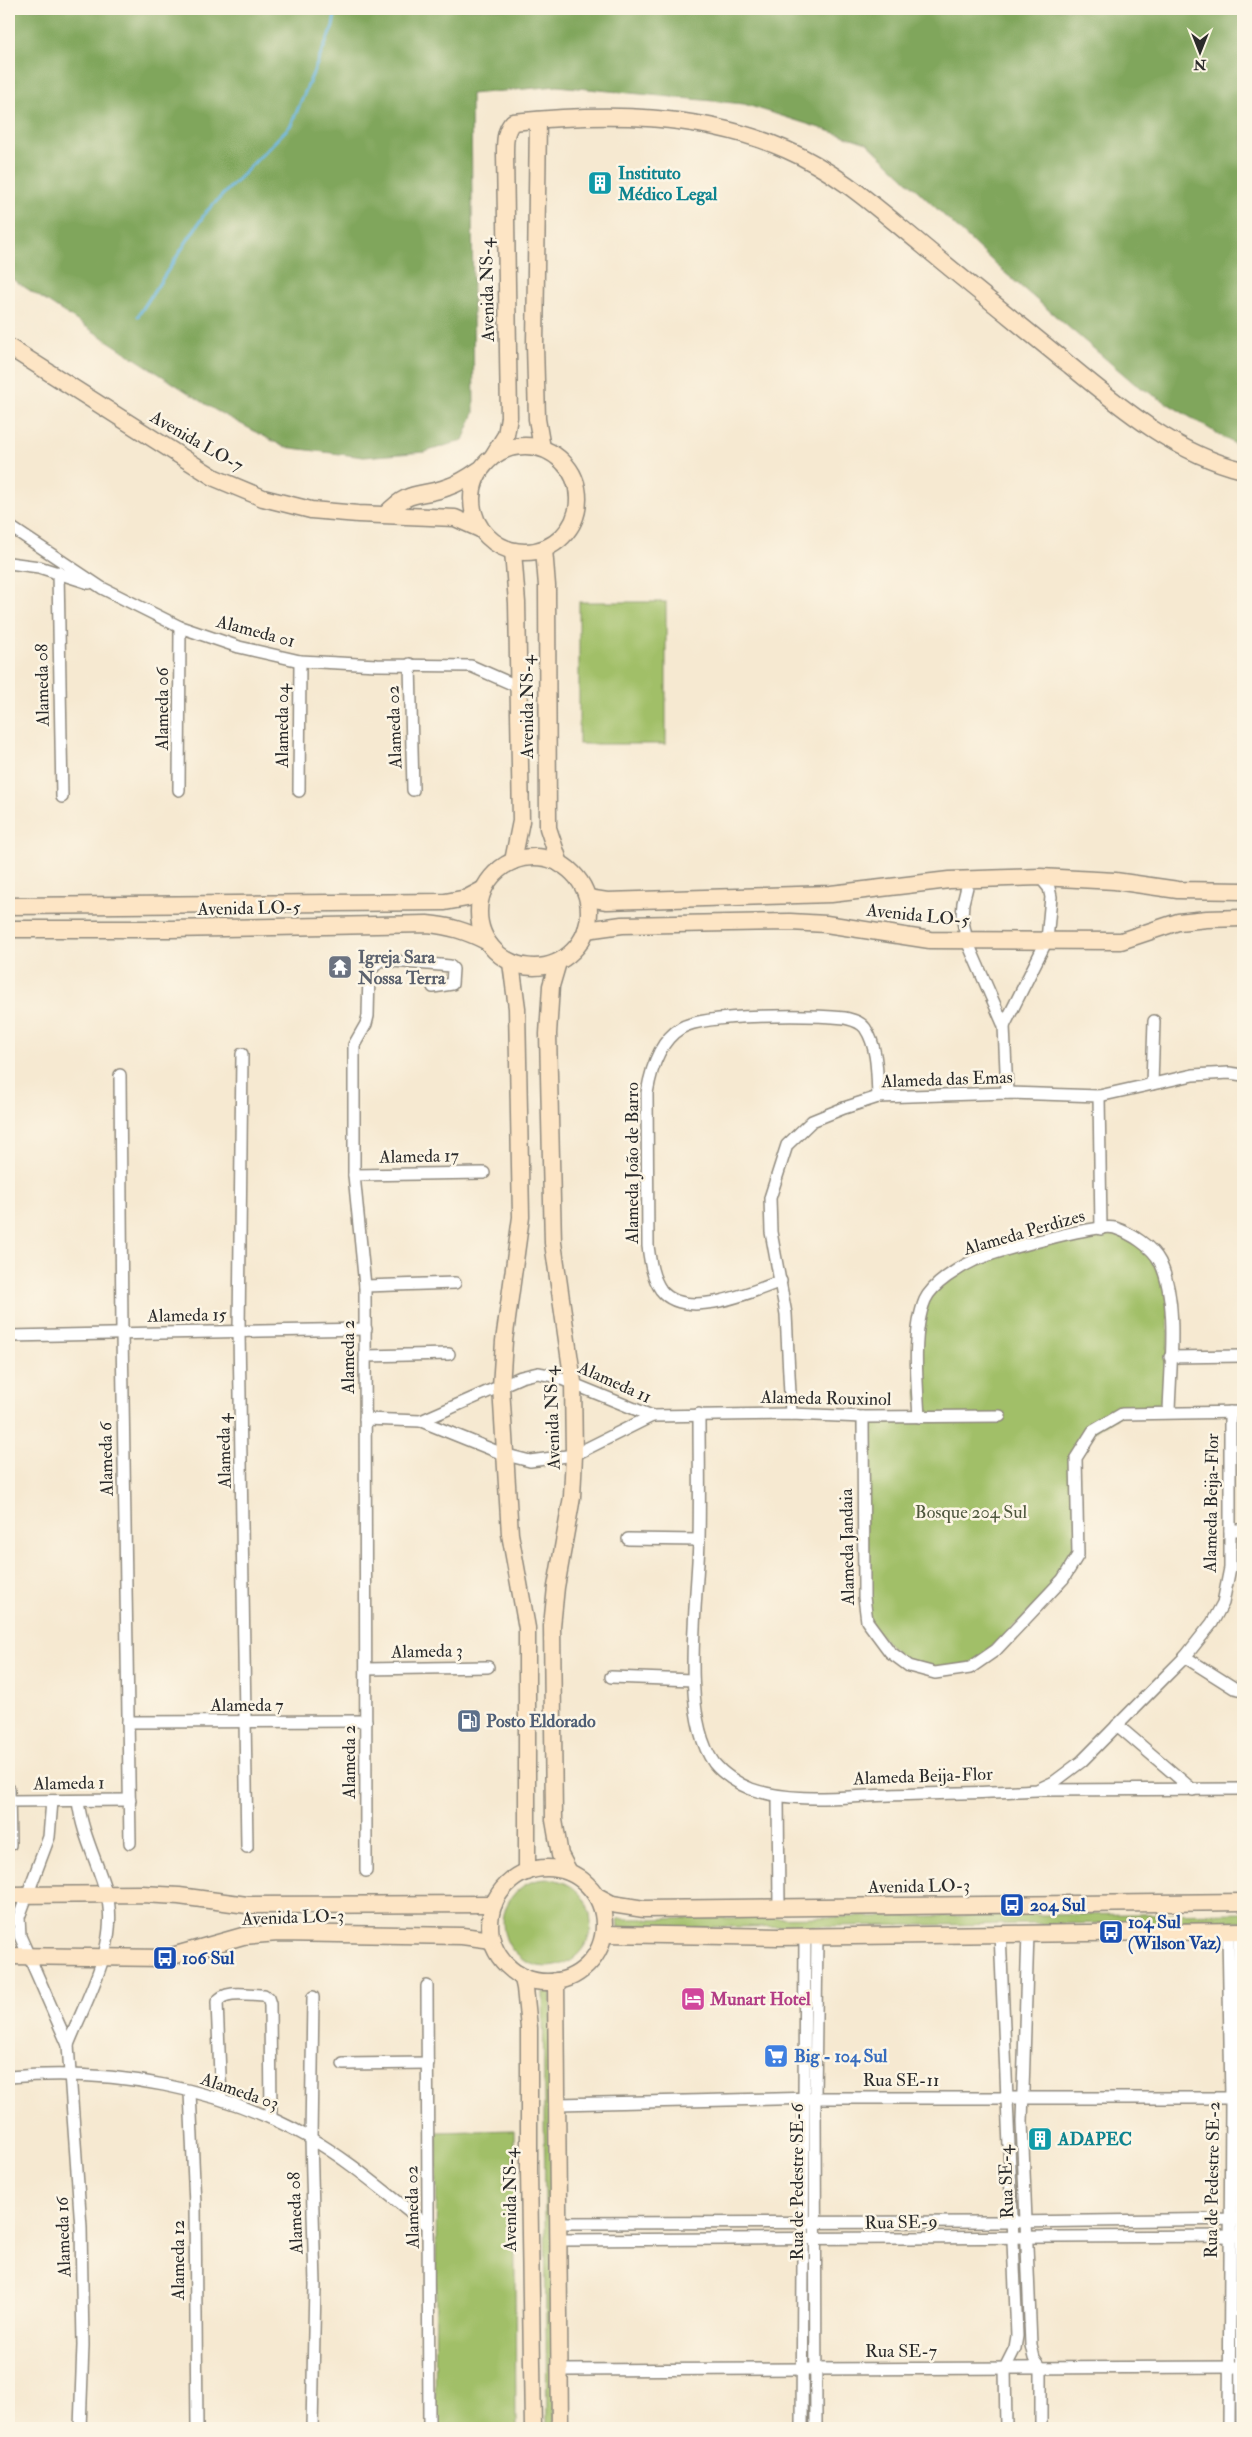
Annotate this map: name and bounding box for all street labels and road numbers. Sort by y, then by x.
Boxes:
street label: Avenida NS-4 [475,237,500,343]
street label: Avenida LO-7 [145,405,247,477]
street label: Alameda 01 [213,610,298,653]
street label: Alameda 08 [30,643,55,727]
street label: Avenida NS-4 [516,654,539,760]
street label: Alameda 06 [151,666,174,752]
street label: Alameda 04 [271,683,294,769]
street label: Alameda 02 [382,685,407,770]
street label: Avenida LO-5 [196,896,301,921]
street label: Avenida LO-5 [864,899,971,932]
street label: Alameda das Emas [880,1066,1013,1093]
street label: Alameda João de Barro [621,1082,644,1245]
street label: Alameda 17 [378,1144,459,1169]
street label: Alameda Perdizes [960,1204,1087,1261]
street label: Alameda 15 [146,1303,227,1328]
street label: Alameda 2 [337,1320,360,1395]
street label: Alameda 11 [574,1356,655,1409]
street label: Avenida NS-4 [539,1365,566,1471]
street label: Alameda Rouxinol [759,1386,892,1411]
street label: Alameda 4 [212,1412,237,1490]
street label: Alameda 6 [94,1421,119,1497]
street label: Alameda Beija-Flor [1199,1433,1224,1574]
street label: Alameda Jandaia [835,1488,860,1607]
street label: Alameda 3 [390,1639,463,1664]
street label: Alameda 7 [209,1694,284,1717]
street label: Alameda 2 [338,1725,361,1800]
street label: Alameda Beija-Flor [852,1763,993,1790]
street label: Alameda 1 [32,1771,105,1796]
street label: Avenida LO-3 [867,1874,970,1899]
street label: Avenida LO-3 [240,1904,345,1931]
street label: Alameda 03 [197,2067,282,2116]
street label: Rua SE-11 [863,2069,939,2092]
street label: Rua de Pedestre SE-2 [1200,2101,1225,2259]
street label: Rua de Pedestre SE-6 [786,2103,809,2260]
street label: Rua SE-4 [994,2144,1019,2219]
street label: Avenida NS-4 [499,2147,522,2253]
street label: Alameda 02 [400,2165,425,2250]
street label: Alameda 08 [283,2171,308,2256]
street label: Alameda 16 [51,2196,76,2279]
street label: Rua SE-9 [864,2210,938,2235]
street label: Alameda 12 [167,2220,190,2301]
street label: Rua SE-7 [865,2340,937,2363]

